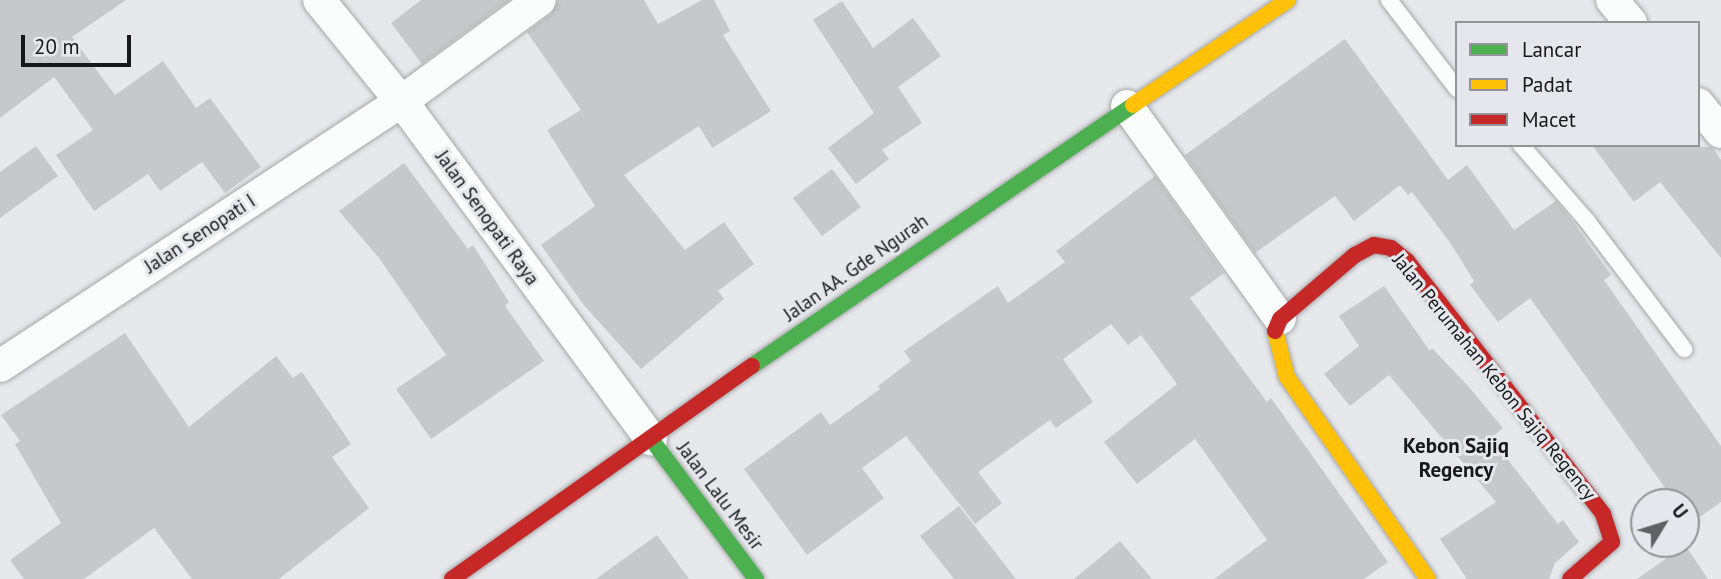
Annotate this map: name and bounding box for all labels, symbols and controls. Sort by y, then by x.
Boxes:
scale bar [24,21,135,65]
legend [1455,21,1700,147]
text: 20 m [34,33,80,60]
text: Lancar [1522,36,1581,63]
text: Padat [1522,71,1572,98]
text: Macet [1522,106,1576,133]
street label: Jalan Senopati Raya [431,146,543,290]
street label: Jalan Senopati I [140,190,260,278]
street label: Jalan AA. Gde Ngurah [778,209,934,327]
street label: Jalan Perumahan Kebon Sajiq Regency [1388,249,1600,505]
district label: Kebon Sajiq Regency [1403,433,1509,483]
street label: Jalan Lalu Mesir [672,437,768,555]
north arrow [1630,488,1700,558]
text: U [1667,499,1693,523]

